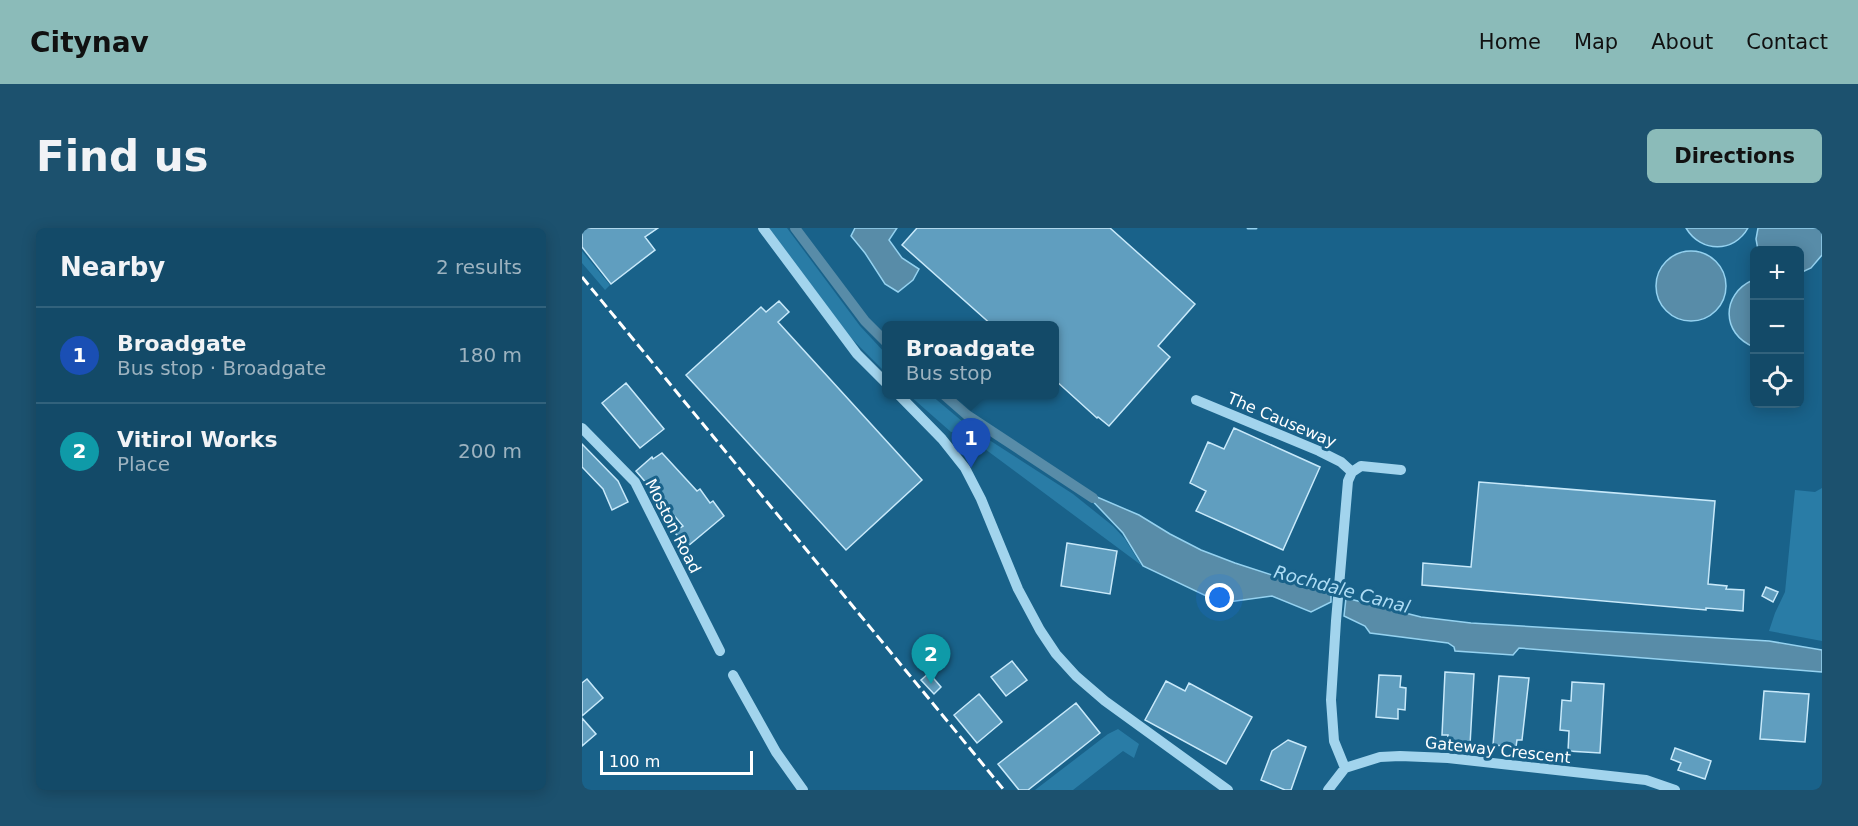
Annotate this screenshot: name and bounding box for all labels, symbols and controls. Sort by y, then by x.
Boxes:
text: Citynav [30,26,149,59]
text: Home [1479,30,1541,54]
text: Map [1574,30,1618,54]
text: About [1651,30,1713,54]
text: Contact [1746,30,1828,54]
button: Directions [1647,129,1822,183]
text: Find us [36,132,209,181]
map controls [1750,246,1804,408]
button: + [1750,246,1804,300]
text: Nearby [60,252,165,282]
text: 2 results [436,255,522,279]
button: − [1750,300,1804,354]
popup [882,321,1059,399]
text: Broadgate [117,331,246,356]
text: Broadgate [906,336,1035,361]
text: 1 [73,343,86,367]
text: 180 m [458,343,522,367]
button: locate [1750,354,1804,408]
text: Bus stop · Broadgate [117,356,326,380]
text: Bus stop [906,361,992,385]
street label: The Causeway [1224,388,1339,452]
pin: 1 [952,418,990,468]
text: Vitirol Works [117,427,278,452]
text: 2 [73,439,86,463]
text: 200 m [458,439,522,463]
text: Place [117,452,170,476]
street label: Moston Road [641,476,705,576]
water label: Rochdale Canal [1272,561,1412,617]
your location [1205,583,1234,612]
pin: 2 [912,634,950,684]
street label: Gateway Crescent [1424,733,1572,767]
scale bar [600,748,753,776]
text: 100 m [609,752,660,771]

